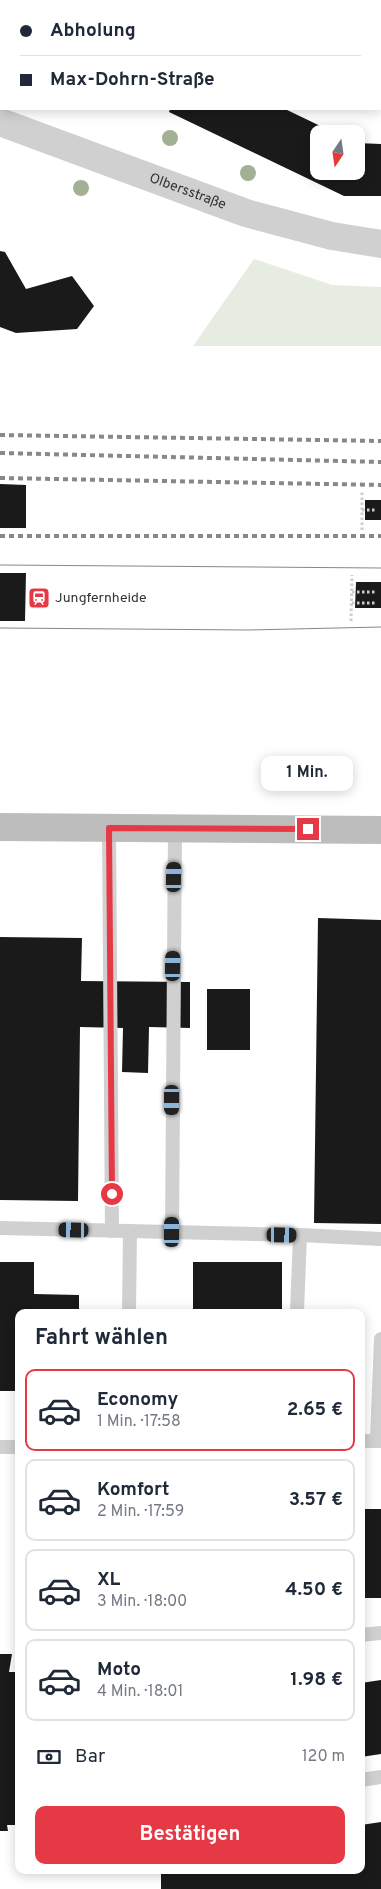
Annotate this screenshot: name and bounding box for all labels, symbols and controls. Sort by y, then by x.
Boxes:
text: Abholung [50,19,136,43]
text: Max-Dohrn-Straße [50,68,215,92]
north arrow [310,125,365,180]
map controls [310,125,365,180]
street label: Olbersstraße [147,169,228,213]
station icon: Jungfernheide [27,586,51,610]
place label: Jungfernheide [55,590,146,607]
callout: 1 Min. [262,756,354,792]
text: 1 Min. [286,763,328,783]
route end [297,818,319,840]
car [166,862,181,892]
car [165,951,180,981]
car [164,1085,179,1115]
route start [101,1183,123,1205]
car [164,1217,179,1247]
car [58,1222,89,1238]
car [266,1227,297,1243]
text: Fahrt wählen [35,1325,168,1352]
icon: car [37,1388,82,1433]
text: Economy [97,1388,178,1412]
text: 2.65 € [287,1398,343,1422]
text: 1 Min. · 17:58 [97,1412,181,1432]
icon: car [37,1478,82,1523]
text: Komfort [97,1478,169,1502]
text: 3.57 € [289,1488,343,1512]
text: 2 Min. · 17:59 [97,1502,184,1522]
icon: car [37,1568,82,1613]
text: XL [97,1568,120,1592]
text: 4.50 € [285,1578,343,1602]
text: 3 Min. · 18:00 [97,1592,187,1612]
icon: car [37,1658,82,1703]
text: Moto [97,1658,141,1682]
text: 1.98 € [290,1668,343,1692]
text: 4 Min. · 18:01 [97,1682,183,1702]
icon: cash [35,1743,63,1771]
text: Bar [75,1745,105,1769]
text: 120 m [302,1747,345,1767]
button: Bestätigen [35,1806,345,1864]

